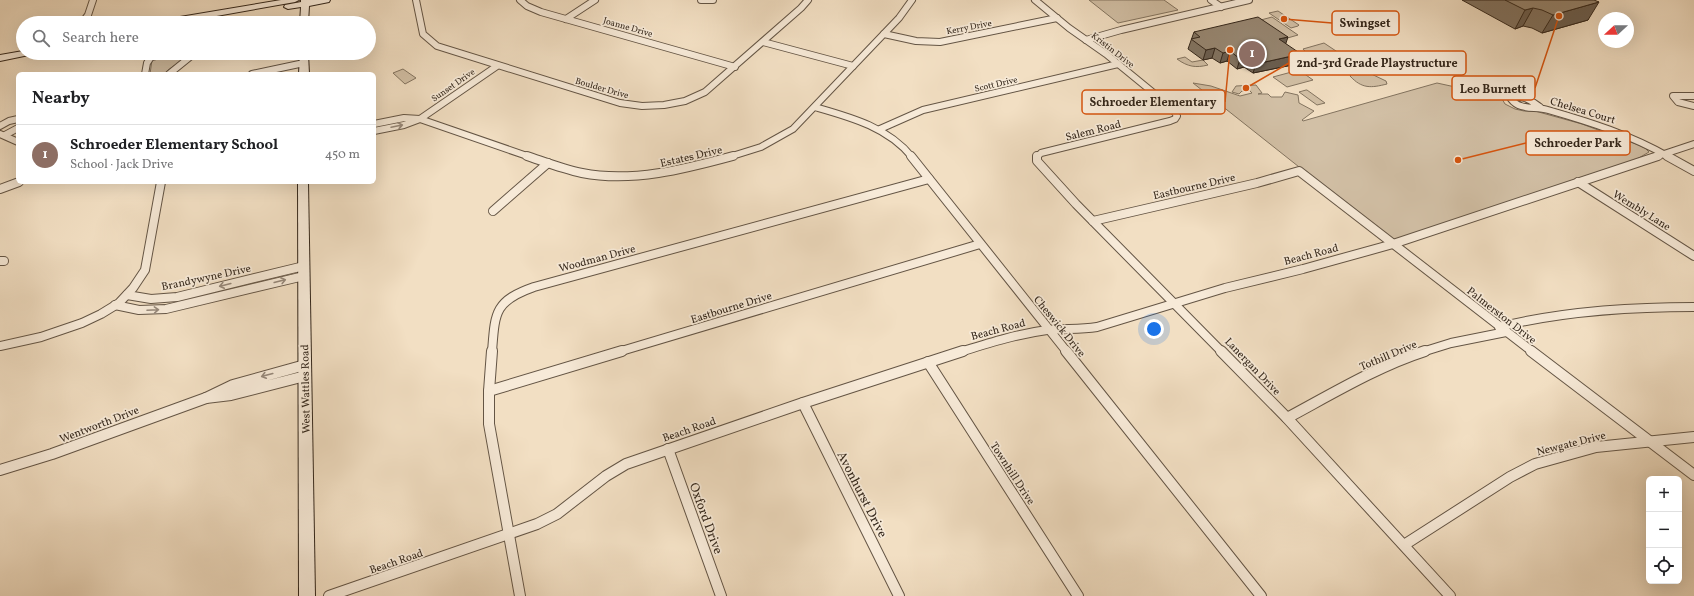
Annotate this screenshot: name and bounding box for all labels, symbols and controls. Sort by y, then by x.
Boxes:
callout: Swingset [1332,11,1399,35]
north arrow [1598,12,1634,48]
street label: Joanne Drive [602,14,654,41]
search box [16,16,376,60]
text: Swingset [1339,16,1391,32]
street label: Kerry Drive [945,17,993,38]
icon: search [30,27,52,49]
text: Search here [62,28,139,49]
street label: Kristin Drive [1088,29,1137,71]
pin: 1 [1239,39,1265,69]
callout: 2nd-3rd Grade Playstructure [1289,51,1466,75]
text: 2nd-3rd Grade Playstructure [1296,56,1458,72]
street label: Sunset Drive [429,66,478,105]
street label: Scott Drive [973,73,1019,96]
street label: Boulder Drive [574,75,630,102]
callout: Leo Burnett [1452,76,1535,100]
text: Leo Burnett [1460,82,1527,98]
text: Nearby [32,87,90,110]
callout: Schroeder Elementary [1082,90,1225,114]
street label: Chelsea Court [1548,94,1617,129]
text: Schroeder Elementary [1090,95,1217,111]
street label: Salem Road [1064,117,1123,146]
one-way arrow [391,122,404,130]
callout: Schroeder Park [1526,131,1630,155]
text: Schroeder Elementary School [70,135,278,156]
text: Schroeder Park [1534,136,1622,152]
street label: Estates Drive [659,143,724,172]
text: 1 [42,146,48,164]
text: 450 m [325,146,360,164]
text: School · Jack Drive [70,156,173,174]
street label: Eastbourne Drive [1152,171,1237,204]
street label: Wembly Lane [1609,188,1673,235]
street label: Beach Road [1283,241,1340,270]
street label: Woodman Drive [557,242,637,277]
street label: Brandywyne Drive [160,262,252,295]
one-way arrow [273,277,286,285]
one-way arrow [219,282,232,289]
street label: Palmerston Drive [1463,284,1539,348]
street label: Eastbourne Drive [689,289,774,328]
street label: Cheswick Drive [1029,293,1088,361]
one-way arrow [146,306,159,313]
street label: Beach Road [970,316,1027,345]
your location [1144,319,1164,339]
street label: Lanergan Drive [1221,335,1283,399]
street label: Tothill Drive [1358,338,1420,375]
street label: West Wattles Road [298,344,315,434]
one-way arrow [261,372,274,379]
street label: Wentworth Drive [58,403,142,447]
street label: Beach Road [661,414,718,447]
street label: Newgate Drive [1535,429,1608,460]
street label: Townhill Drive [986,440,1038,508]
street label: Avonhurst Drive [832,449,891,541]
map controls [1646,476,1682,584]
button: + [1646,476,1682,512]
street label: Oxford Drive [684,480,726,557]
button: − [1646,512,1682,548]
street label: Beach Road [368,546,425,579]
button: locate [1646,548,1682,584]

